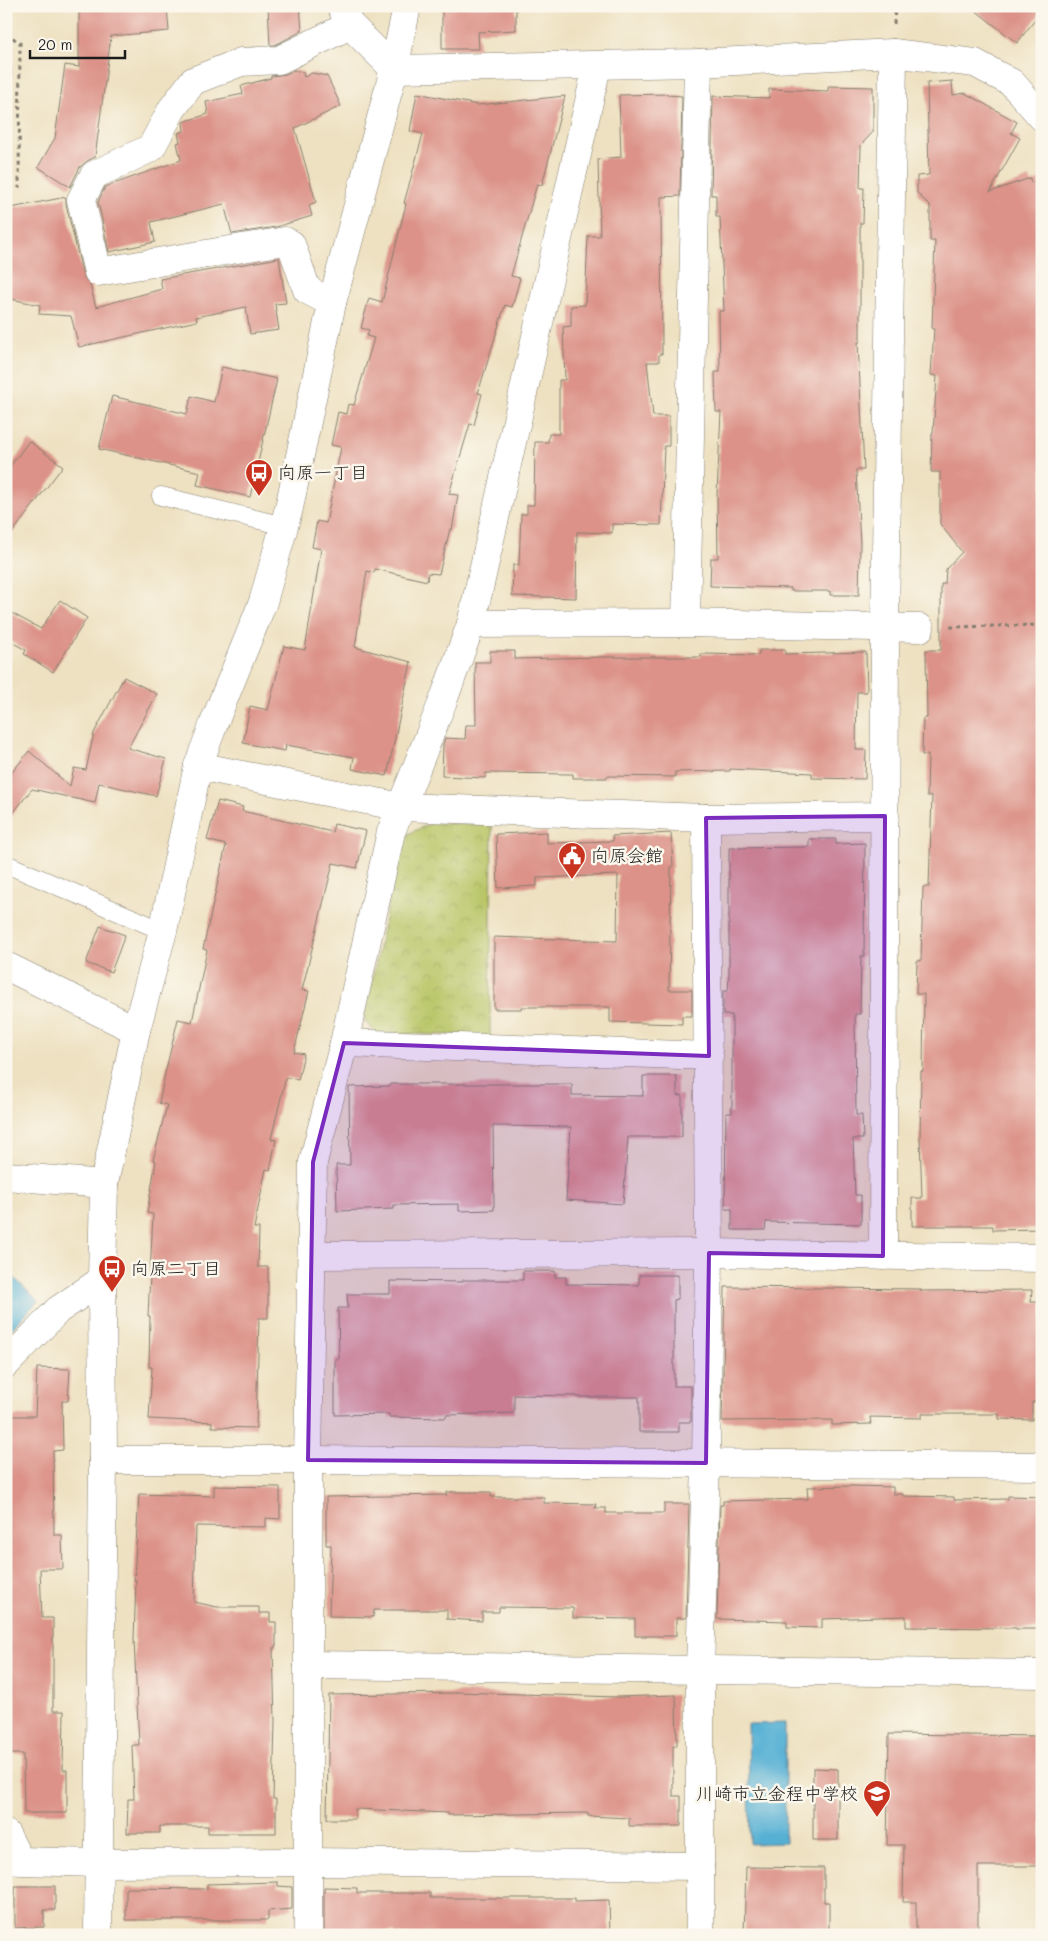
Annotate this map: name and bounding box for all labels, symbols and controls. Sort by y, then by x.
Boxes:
scale bar [30,28,125,60]
text: 20 m [38,34,72,54]
bus stop icon: 向原一丁目 [244,458,274,497]
place label: 向原一丁目 [278,460,368,484]
public building icon: 向原会館 [557,841,587,880]
place label: 向原会館 [591,843,663,867]
bus stop icon: 向原二丁目 [97,1254,127,1293]
place label: 向原二丁目 [131,1256,221,1280]
school or university icon: 川崎市立金程中学校 [862,1779,892,1818]
place label: 川崎市立金程中学校 [696,1781,858,1805]

